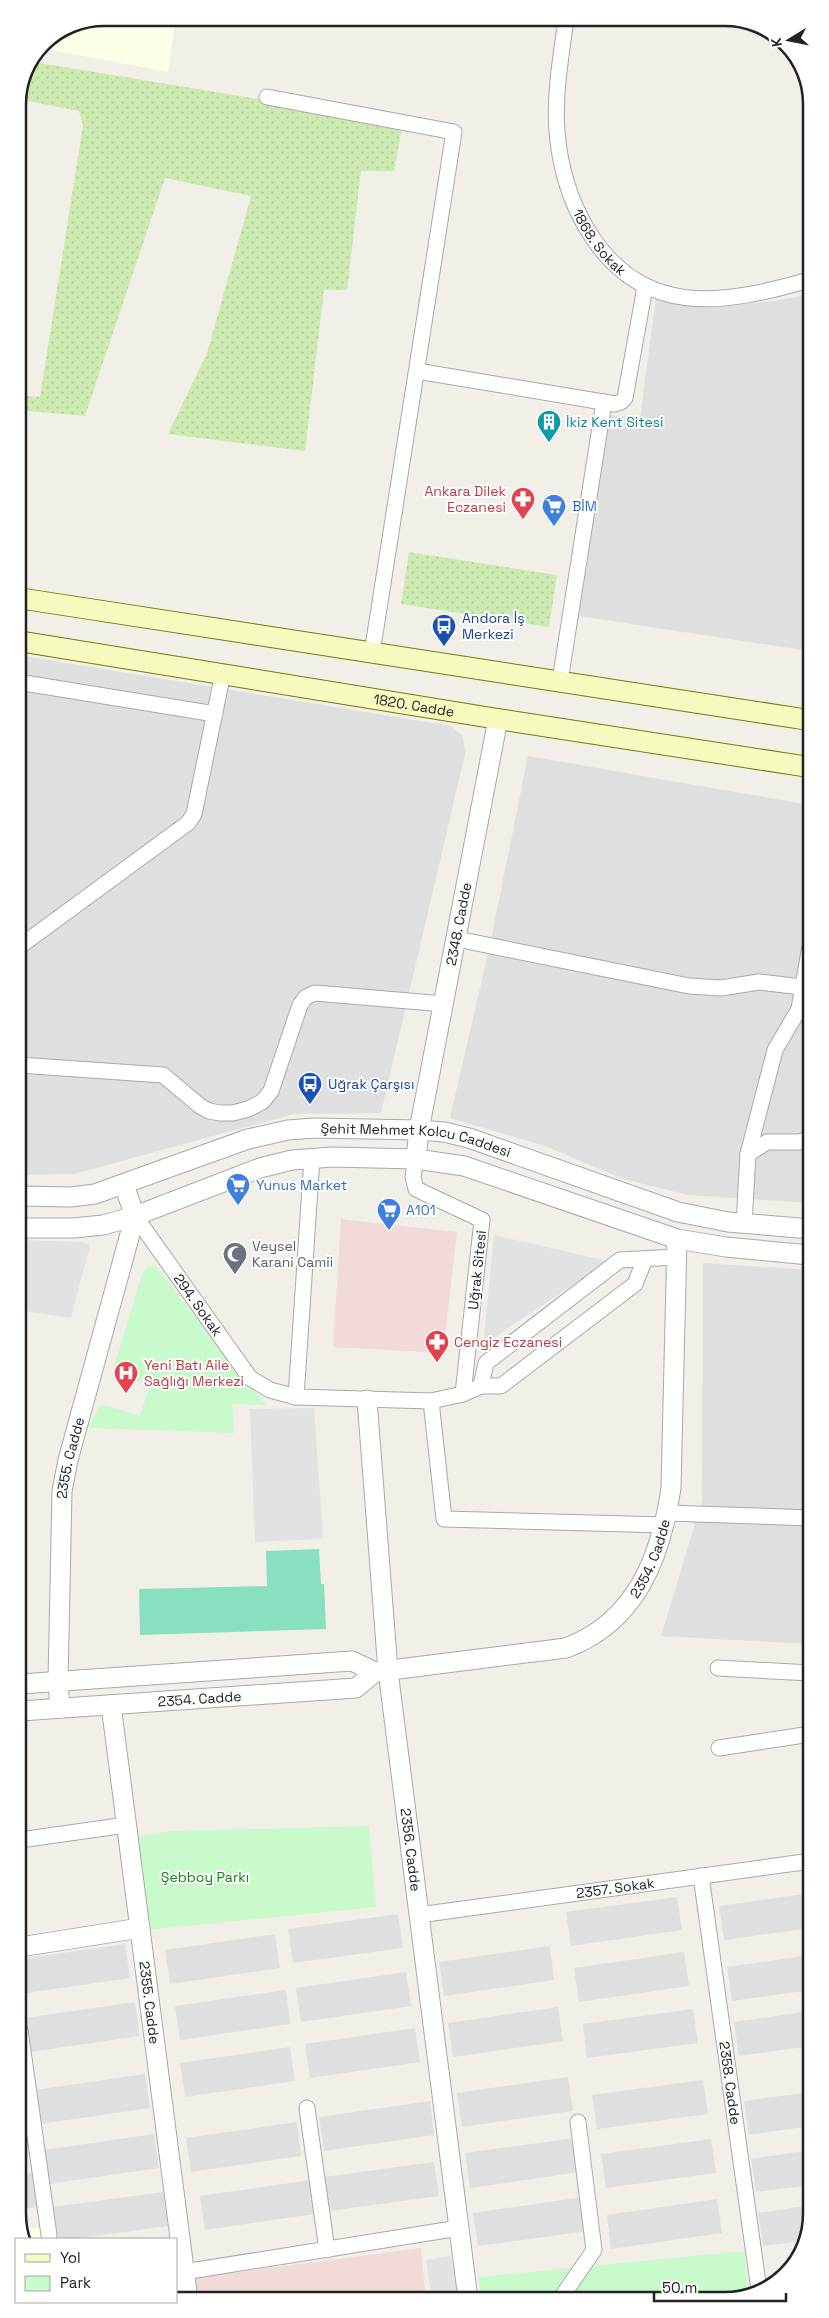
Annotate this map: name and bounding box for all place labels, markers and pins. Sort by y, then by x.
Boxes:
building icon: İkiz Kent Sitesi [536,409,562,443]
place label: İkiz Kent Sitesi [566,413,664,431]
place label: Ankara Dilek Eczanesi [425,482,506,516]
pharmacy icon: Ankara Dilek Eczanesi [510,486,536,520]
supermarket icon: BİM [541,493,567,527]
place label: BİM [572,497,597,515]
place label: Andora İş Merkezi [462,609,525,643]
bus stop icon: Andora İş Merkezi [431,613,457,647]
bus stop icon: Uğrak Çarşısı [297,1071,323,1105]
place label: Uğrak Çarşısı [328,1075,414,1093]
supermarket icon: Yunus Market [225,1172,251,1206]
place label: Yunus Market [256,1176,347,1194]
supermarket icon: A101 [376,1197,402,1231]
place label: A101 [406,1201,436,1219]
place label: Veysel Karani Camii [252,1237,333,1271]
mosque icon: Veysel Karani Camii [222,1241,248,1275]
pharmacy icon: Cengiz Eczanesi [424,1329,450,1363]
place label: Cengiz Eczanesi [454,1333,562,1351]
place label: Yeni Batı Aile Sağlığı Merkezi [144,1356,244,1390]
hospital icon: Yeni Batı Aile Sağlığı Merkezi [113,1360,139,1394]

